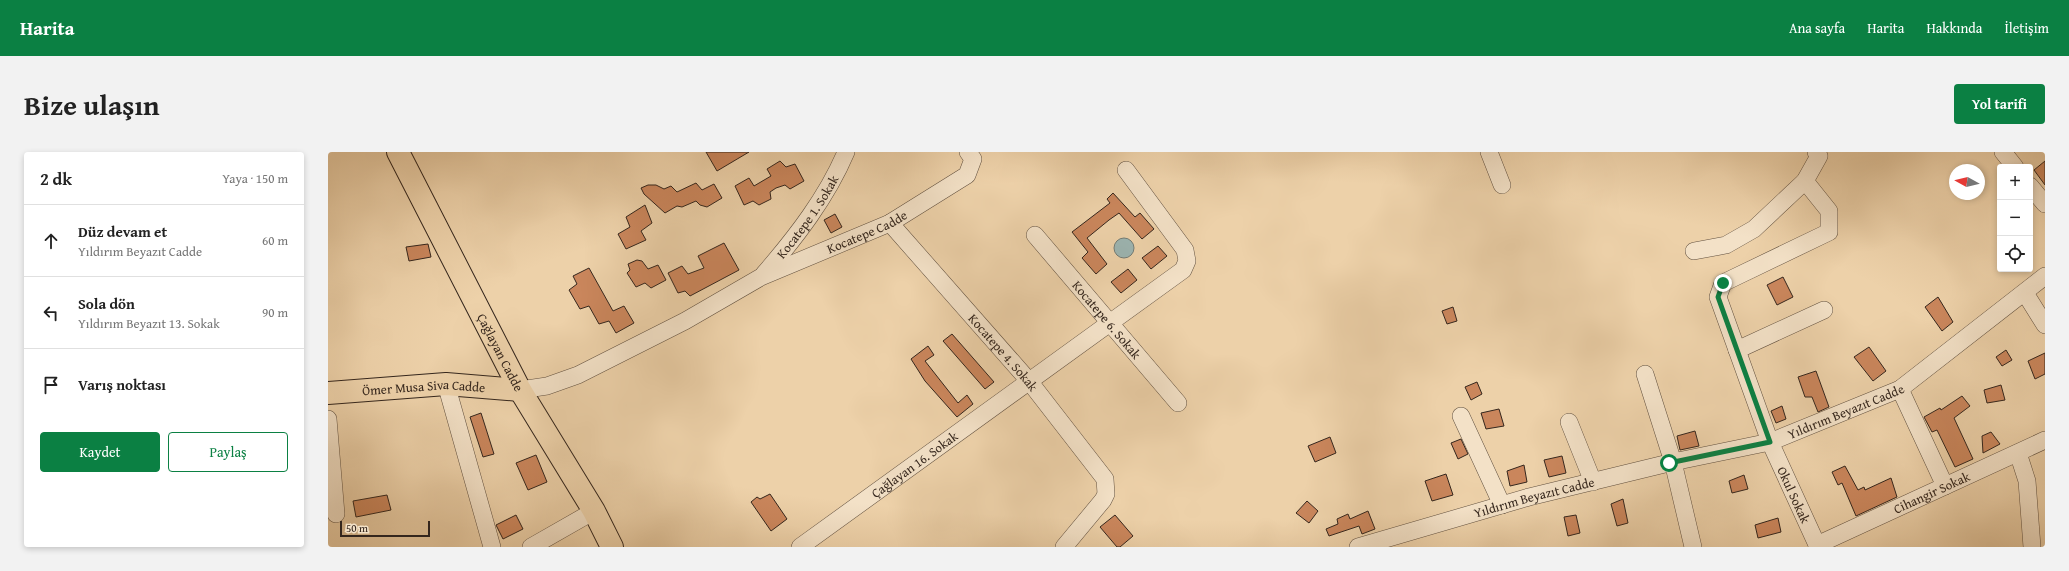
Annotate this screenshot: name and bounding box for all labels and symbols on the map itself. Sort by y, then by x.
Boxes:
north arrow [1949,164,1985,200]
street label: Kocatepe 1. Sokak [772,171,843,262]
street label: Kocatepe Cadde [824,205,911,258]
route end [1714,274,1732,292]
street label: Kocatepe 6. Sokak [1068,276,1146,363]
street label: Kocatepe 4. Sokak [964,309,1043,395]
street label: Çağlayan Cadde [473,310,529,395]
street label: Ömer Musa Siva Cadde [362,374,486,400]
street label: Yıldırım Beyazıt Cadde [1784,379,1908,443]
street label: Çağlayan 16. Sokak [867,426,962,502]
route start [1660,454,1678,472]
street label: Okul Sokak [1773,463,1816,527]
street label: Cihangir Sokak [1890,466,1973,518]
street label: Yıldırım Beyazıt Cadde [1471,472,1596,522]
scale bar [340,519,430,538]

